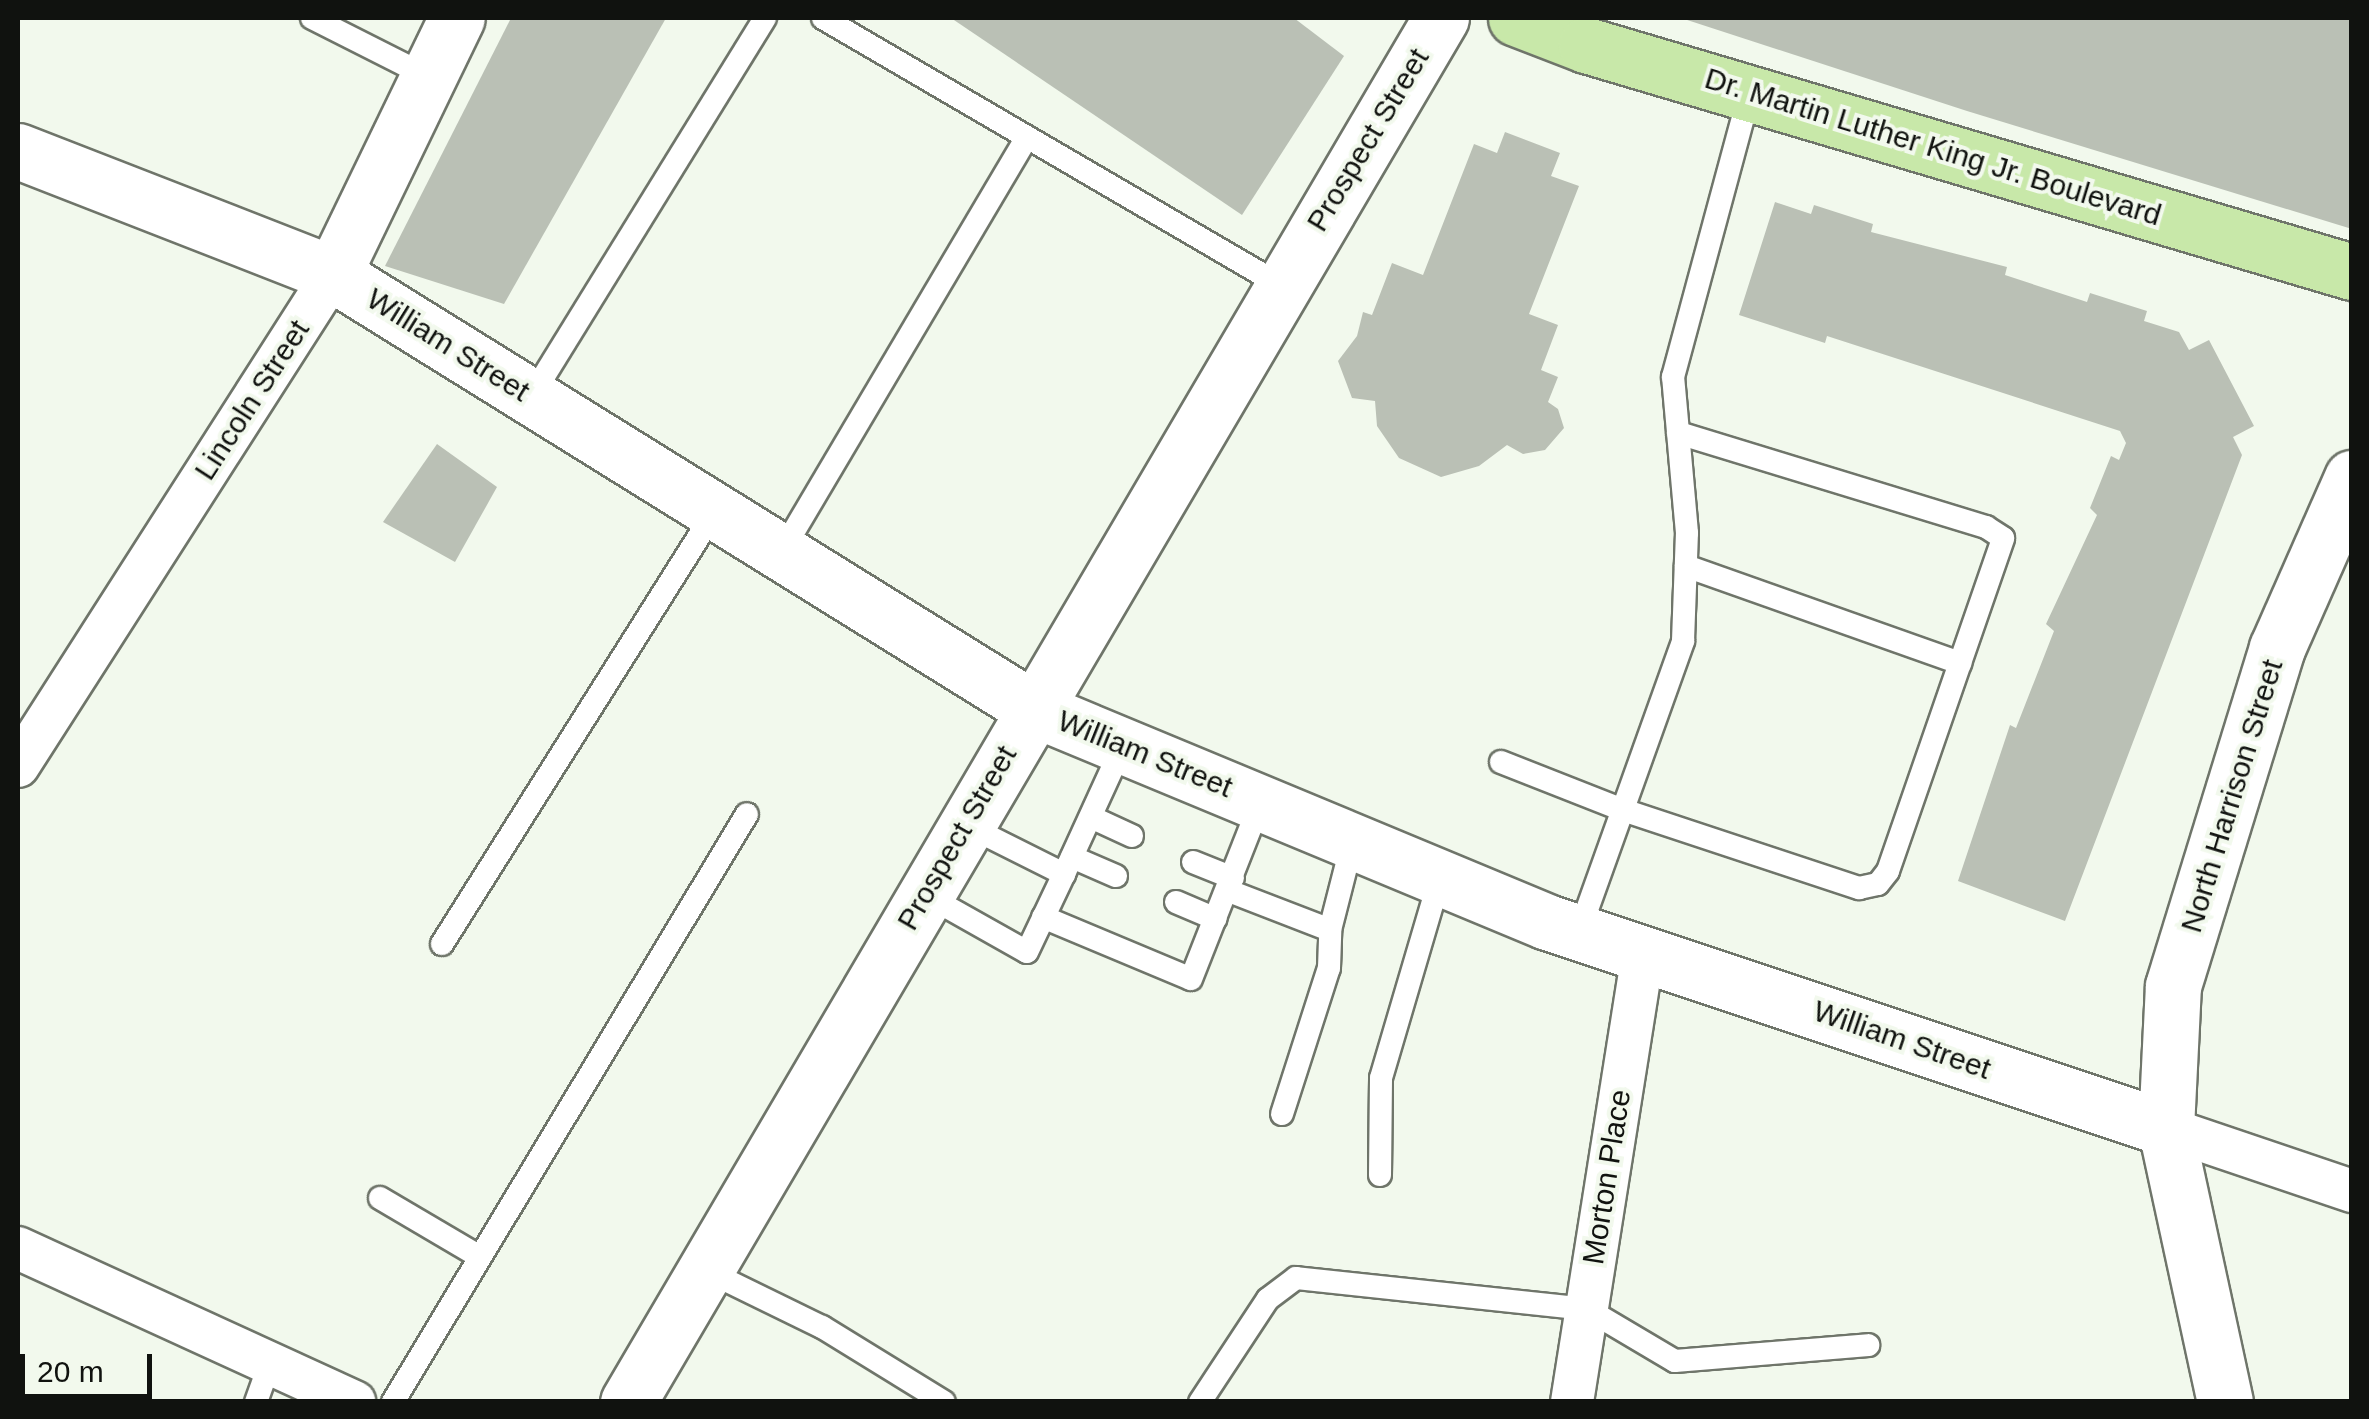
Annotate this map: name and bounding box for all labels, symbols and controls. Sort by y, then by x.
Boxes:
street label: Prospect Street [1299,42,1437,238]
street label: Dr. Martin Luther King Jr. Boulevard [1701,60,2165,234]
street label: William Street [360,281,536,409]
street label: Lincoln Street [187,313,317,487]
street label: North Harrison Street [2173,655,2291,937]
street label: William Street [1052,703,1238,805]
street label: Prospect Street [890,739,1024,937]
street label: William Street [1809,993,1995,1087]
street label: Morton Place [1575,1087,1639,1267]
scale bar [25,1334,158,1396]
text: 20 m [37,1355,104,1388]

